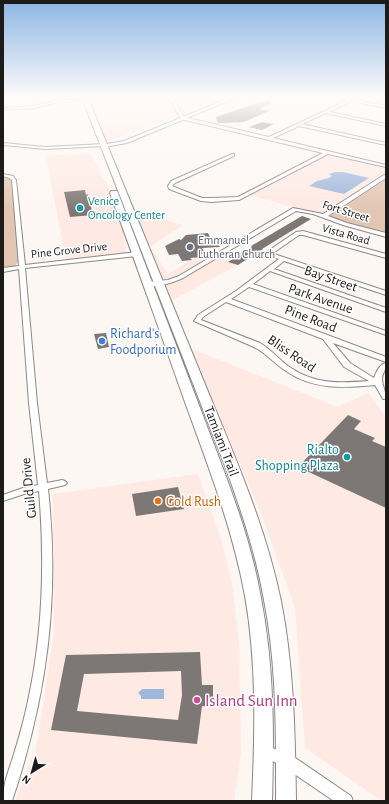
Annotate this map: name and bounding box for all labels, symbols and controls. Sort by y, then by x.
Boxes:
place label: Venice Oncology Center [88,195,165,222]
street label: Fort Street [321,198,371,224]
marker: Venice Oncology Center [75,203,85,213]
street label: Vista Road [321,221,371,247]
place label: Emmanuel Lutheran Church [198,234,275,260]
street label: Pine Grove Drive [30,240,108,260]
marker: Emmanuel Lutheran Church [185,242,195,252]
street label: Bay Street [302,263,359,295]
street label: Park Avenue [287,281,355,317]
street label: Pine Road [283,303,339,335]
place label: Richard's Foodporium [110,327,177,357]
street label: Bliss Road [265,333,318,375]
marker: Richard's Foodporium [97,336,107,346]
street label: Tamiami Trail [201,404,241,478]
place label: Rialto Shopping Plaza [255,443,340,473]
marker: Rialto Shopping Plaza [342,452,352,462]
street label: Guild Drive [19,457,39,519]
place label: Gold Rush [166,495,221,509]
marker: Gold Rush [153,496,163,506]
place label: Island Sun Inn [205,692,298,709]
marker: Island Sun Inn [192,695,202,705]
north arrow [12,752,52,792]
text: N [20,773,33,786]

